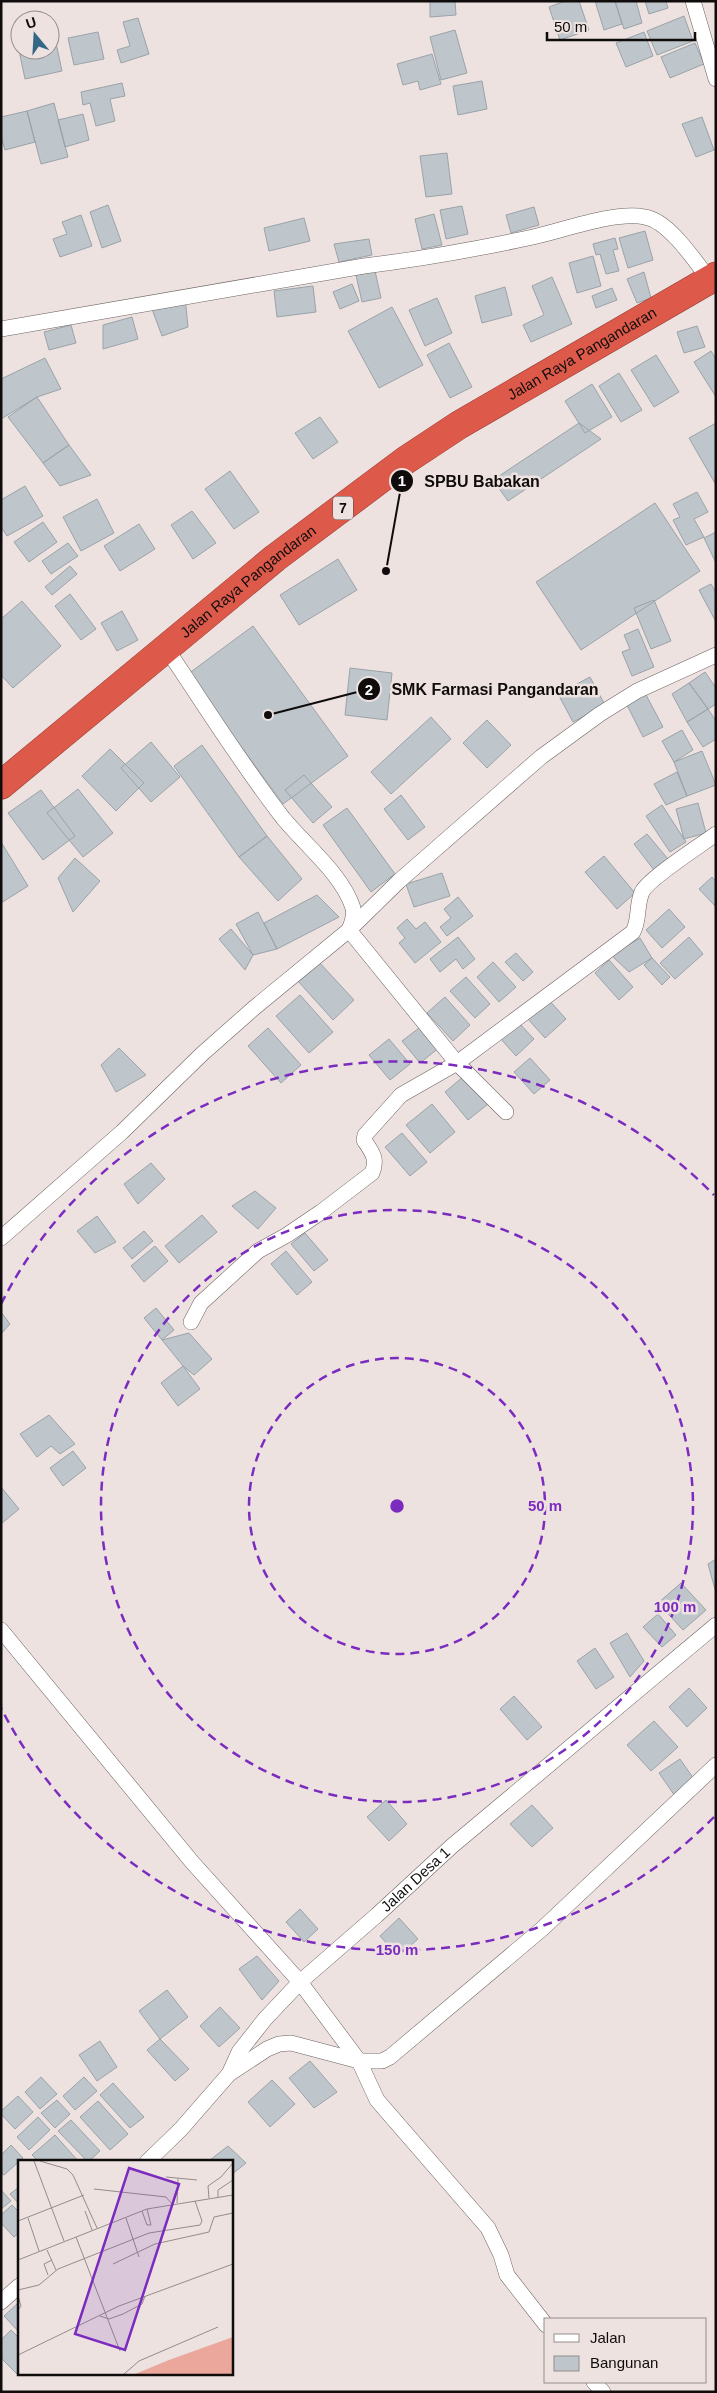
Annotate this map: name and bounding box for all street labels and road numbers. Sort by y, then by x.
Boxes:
street label: Jalan Raya Pangandaran [504,303,659,403]
road number: 7 [333,496,353,520]
street label: Jalan Raya Pangandaran [176,522,319,641]
street label: Jalan Desa 1 [377,1843,453,1915]

